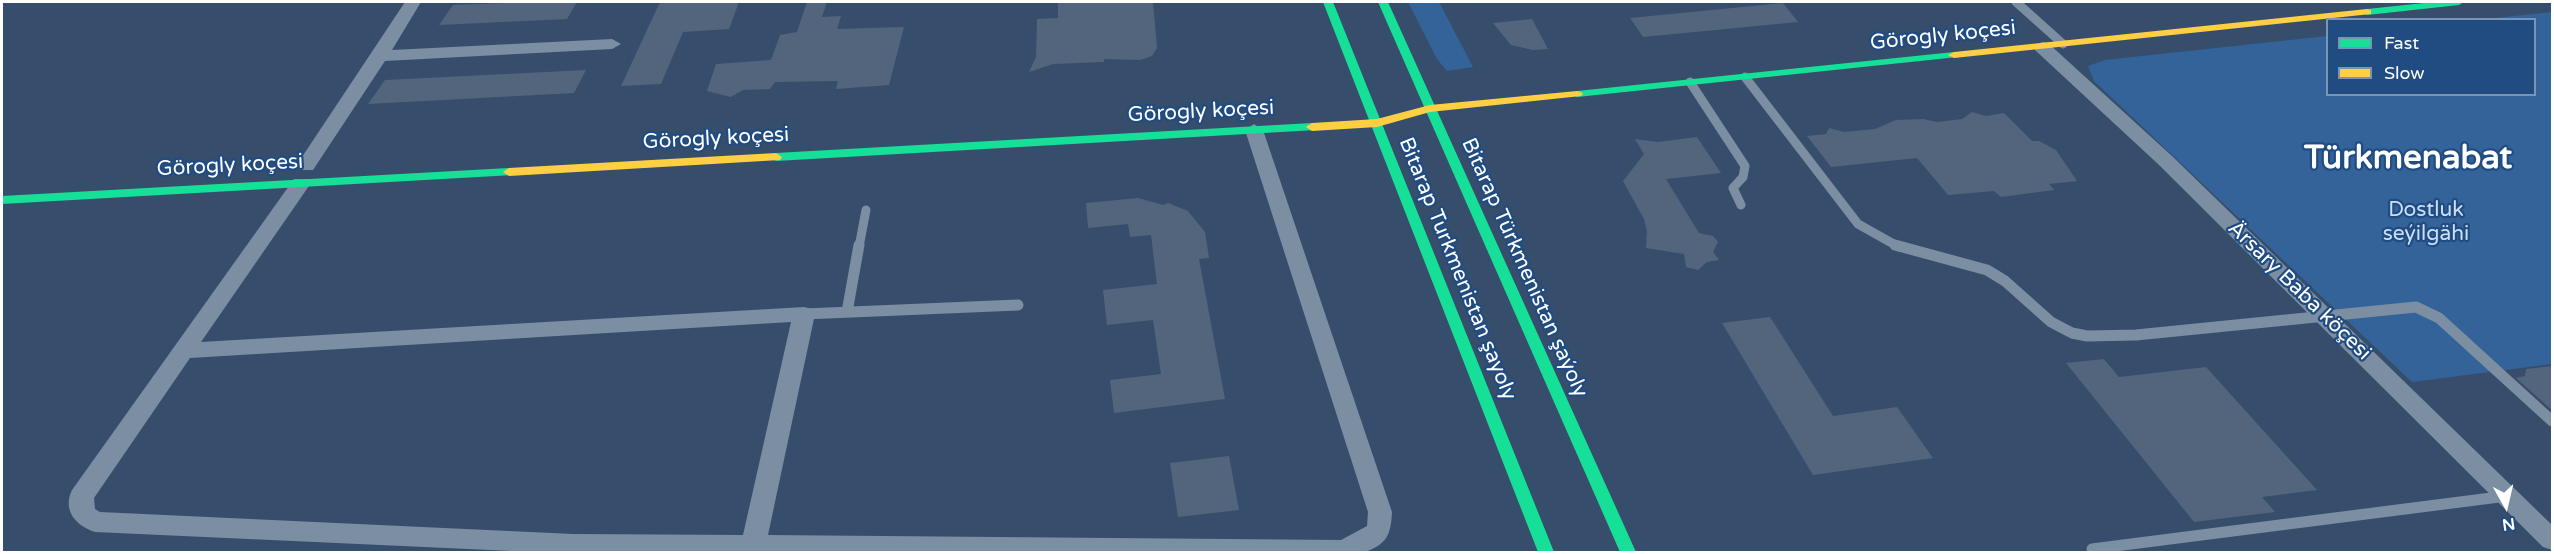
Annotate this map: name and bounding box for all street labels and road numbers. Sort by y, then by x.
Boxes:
street label: Görogly koçesi [1869,16,2017,56]
street label: Görogly koçesi [1127,96,1275,128]
street label: Görogly koçesi [642,123,790,155]
street label: Bitarap Turkmenistan şayoly [1393,134,1521,404]
street label: Bitarap Türkmenistan şaýoly [1455,134,1593,402]
street label: Görogly koçesi [156,150,304,182]
street label: Ärsary Baba köçesi [2222,216,2376,366]

